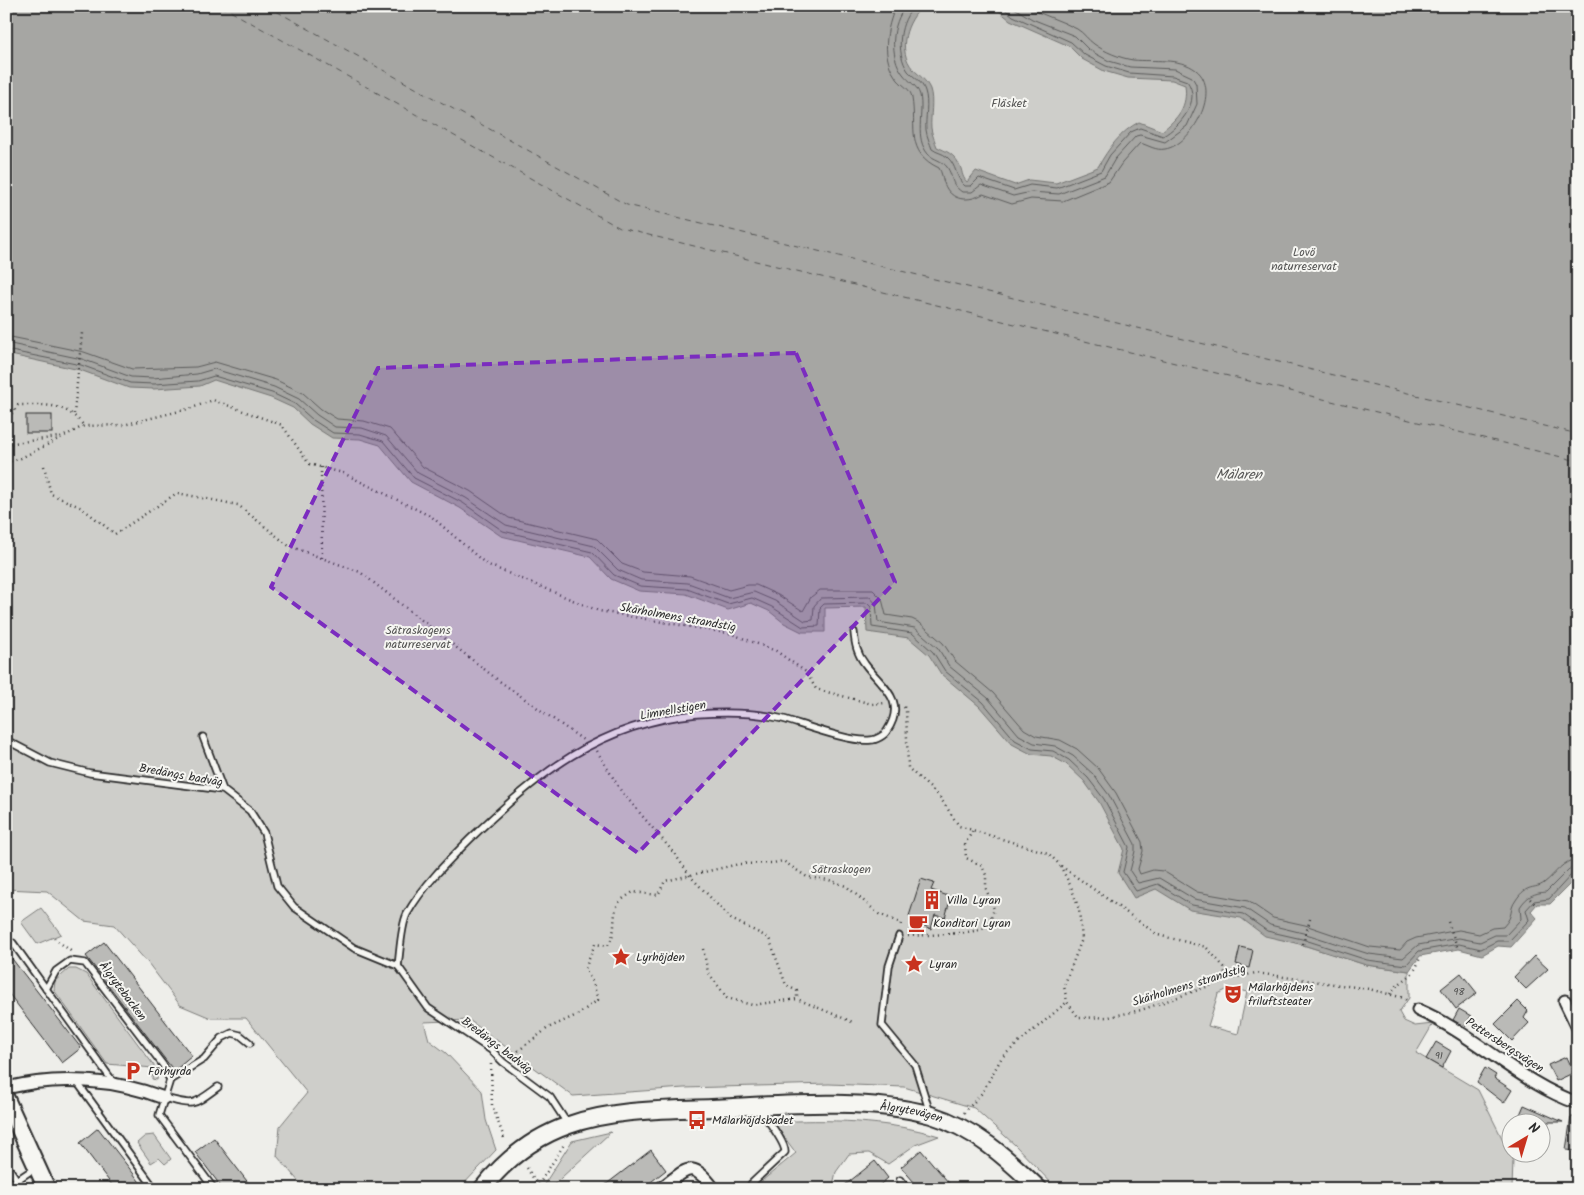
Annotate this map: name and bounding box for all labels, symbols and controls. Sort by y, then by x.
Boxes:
park label: Fläsket [991,94,1027,113]
park label: Lovö naturreservat [1271,243,1337,276]
water label: Mälaren [1216,464,1264,486]
street label: Skärholmens strandstig [618,598,738,637]
park label: Sätraskogens naturreservat [385,621,451,654]
street label: Limnellstigen [639,695,708,726]
street label: Bredängs badväg [137,759,225,792]
park label: Sätraskogen [811,860,871,879]
building icon: Villa Lyran [921,889,943,911]
place label: Villa Lyran [947,891,1001,910]
cafe icon: Konditori Lyran [907,912,929,934]
place label: Konditori Lyran [933,914,1011,933]
place icon: Lyrhöjden [610,946,632,968]
place label: Lyrhöjden [636,948,685,967]
place icon: Lyran [903,953,925,975]
place label: Lyran [929,955,957,974]
street label: Ålgrytebacken [94,958,151,1025]
street label: Skärholmens strandstig [1130,959,1249,1012]
place label: Mälarhöjdens friluftsteater [1248,978,1313,1011]
theatre icon: Mälarhöjdens friluftsteater [1222,983,1244,1005]
house number: 98 [1454,984,1465,1000]
street label: Bredängs badväg [457,1012,537,1079]
street label: Pettersbergsvägen [1462,1013,1548,1078]
house number: 91 [1435,1048,1443,1064]
parking icon: Förhyrda [122,1060,144,1082]
place label: Förhyrda [148,1062,192,1081]
street label: Ålgrytevägen [879,1097,945,1128]
bus stop icon: Mälarhöjdsbadet [686,1109,708,1131]
place label: Mälarhöjdsbadet [712,1111,794,1130]
north arrow [1502,1112,1552,1162]
text: N [1523,1117,1544,1140]

